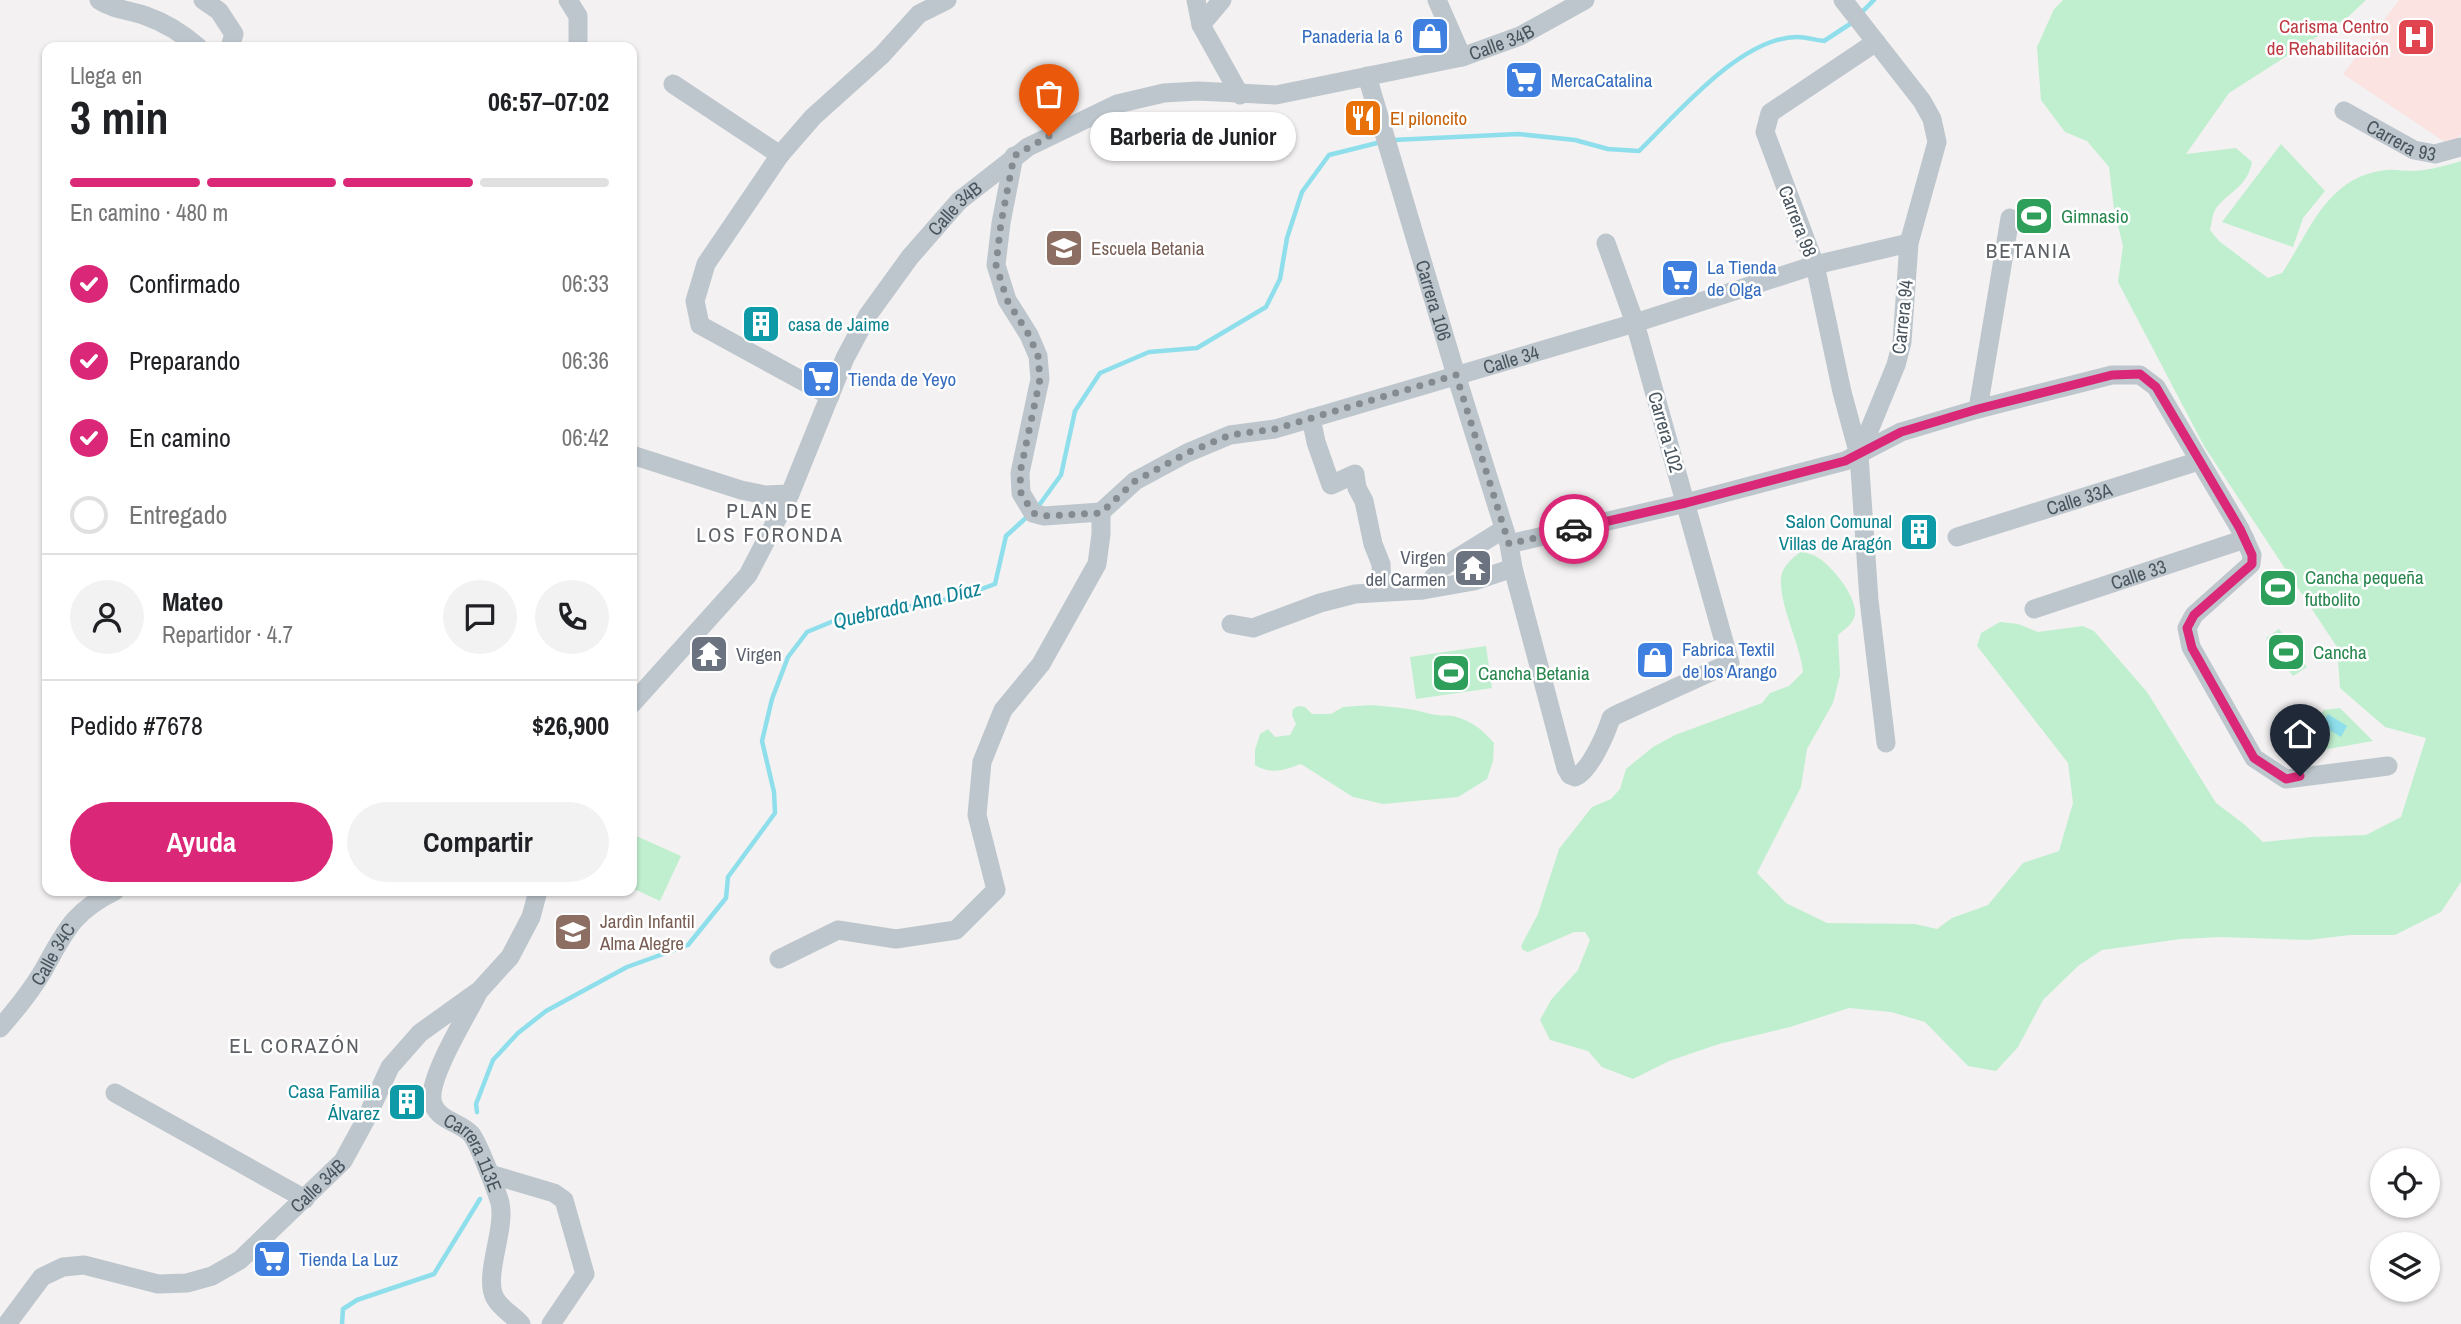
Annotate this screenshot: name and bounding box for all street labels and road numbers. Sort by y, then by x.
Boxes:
street label: Calle 34B [1465,18,1539,66]
street label: Carrera 93 [2362,113,2438,167]
street label: Calle 34B [922,175,987,241]
street label: Carrera 98 [1773,182,1823,260]
street label: Carrera 106 [1409,257,1458,344]
street label: Carrera 94 [1885,278,1919,355]
street label: Calle 34 [1480,339,1542,380]
street label: Carrera 102 [1642,388,1690,476]
street label: Calle 33A [2043,476,2116,521]
street label: Calle 33 [2107,553,2170,596]
street label: Calle 34C [24,917,81,990]
street label: Carrera 113E [439,1107,508,1196]
street label: Calle 34B [284,1153,351,1218]

